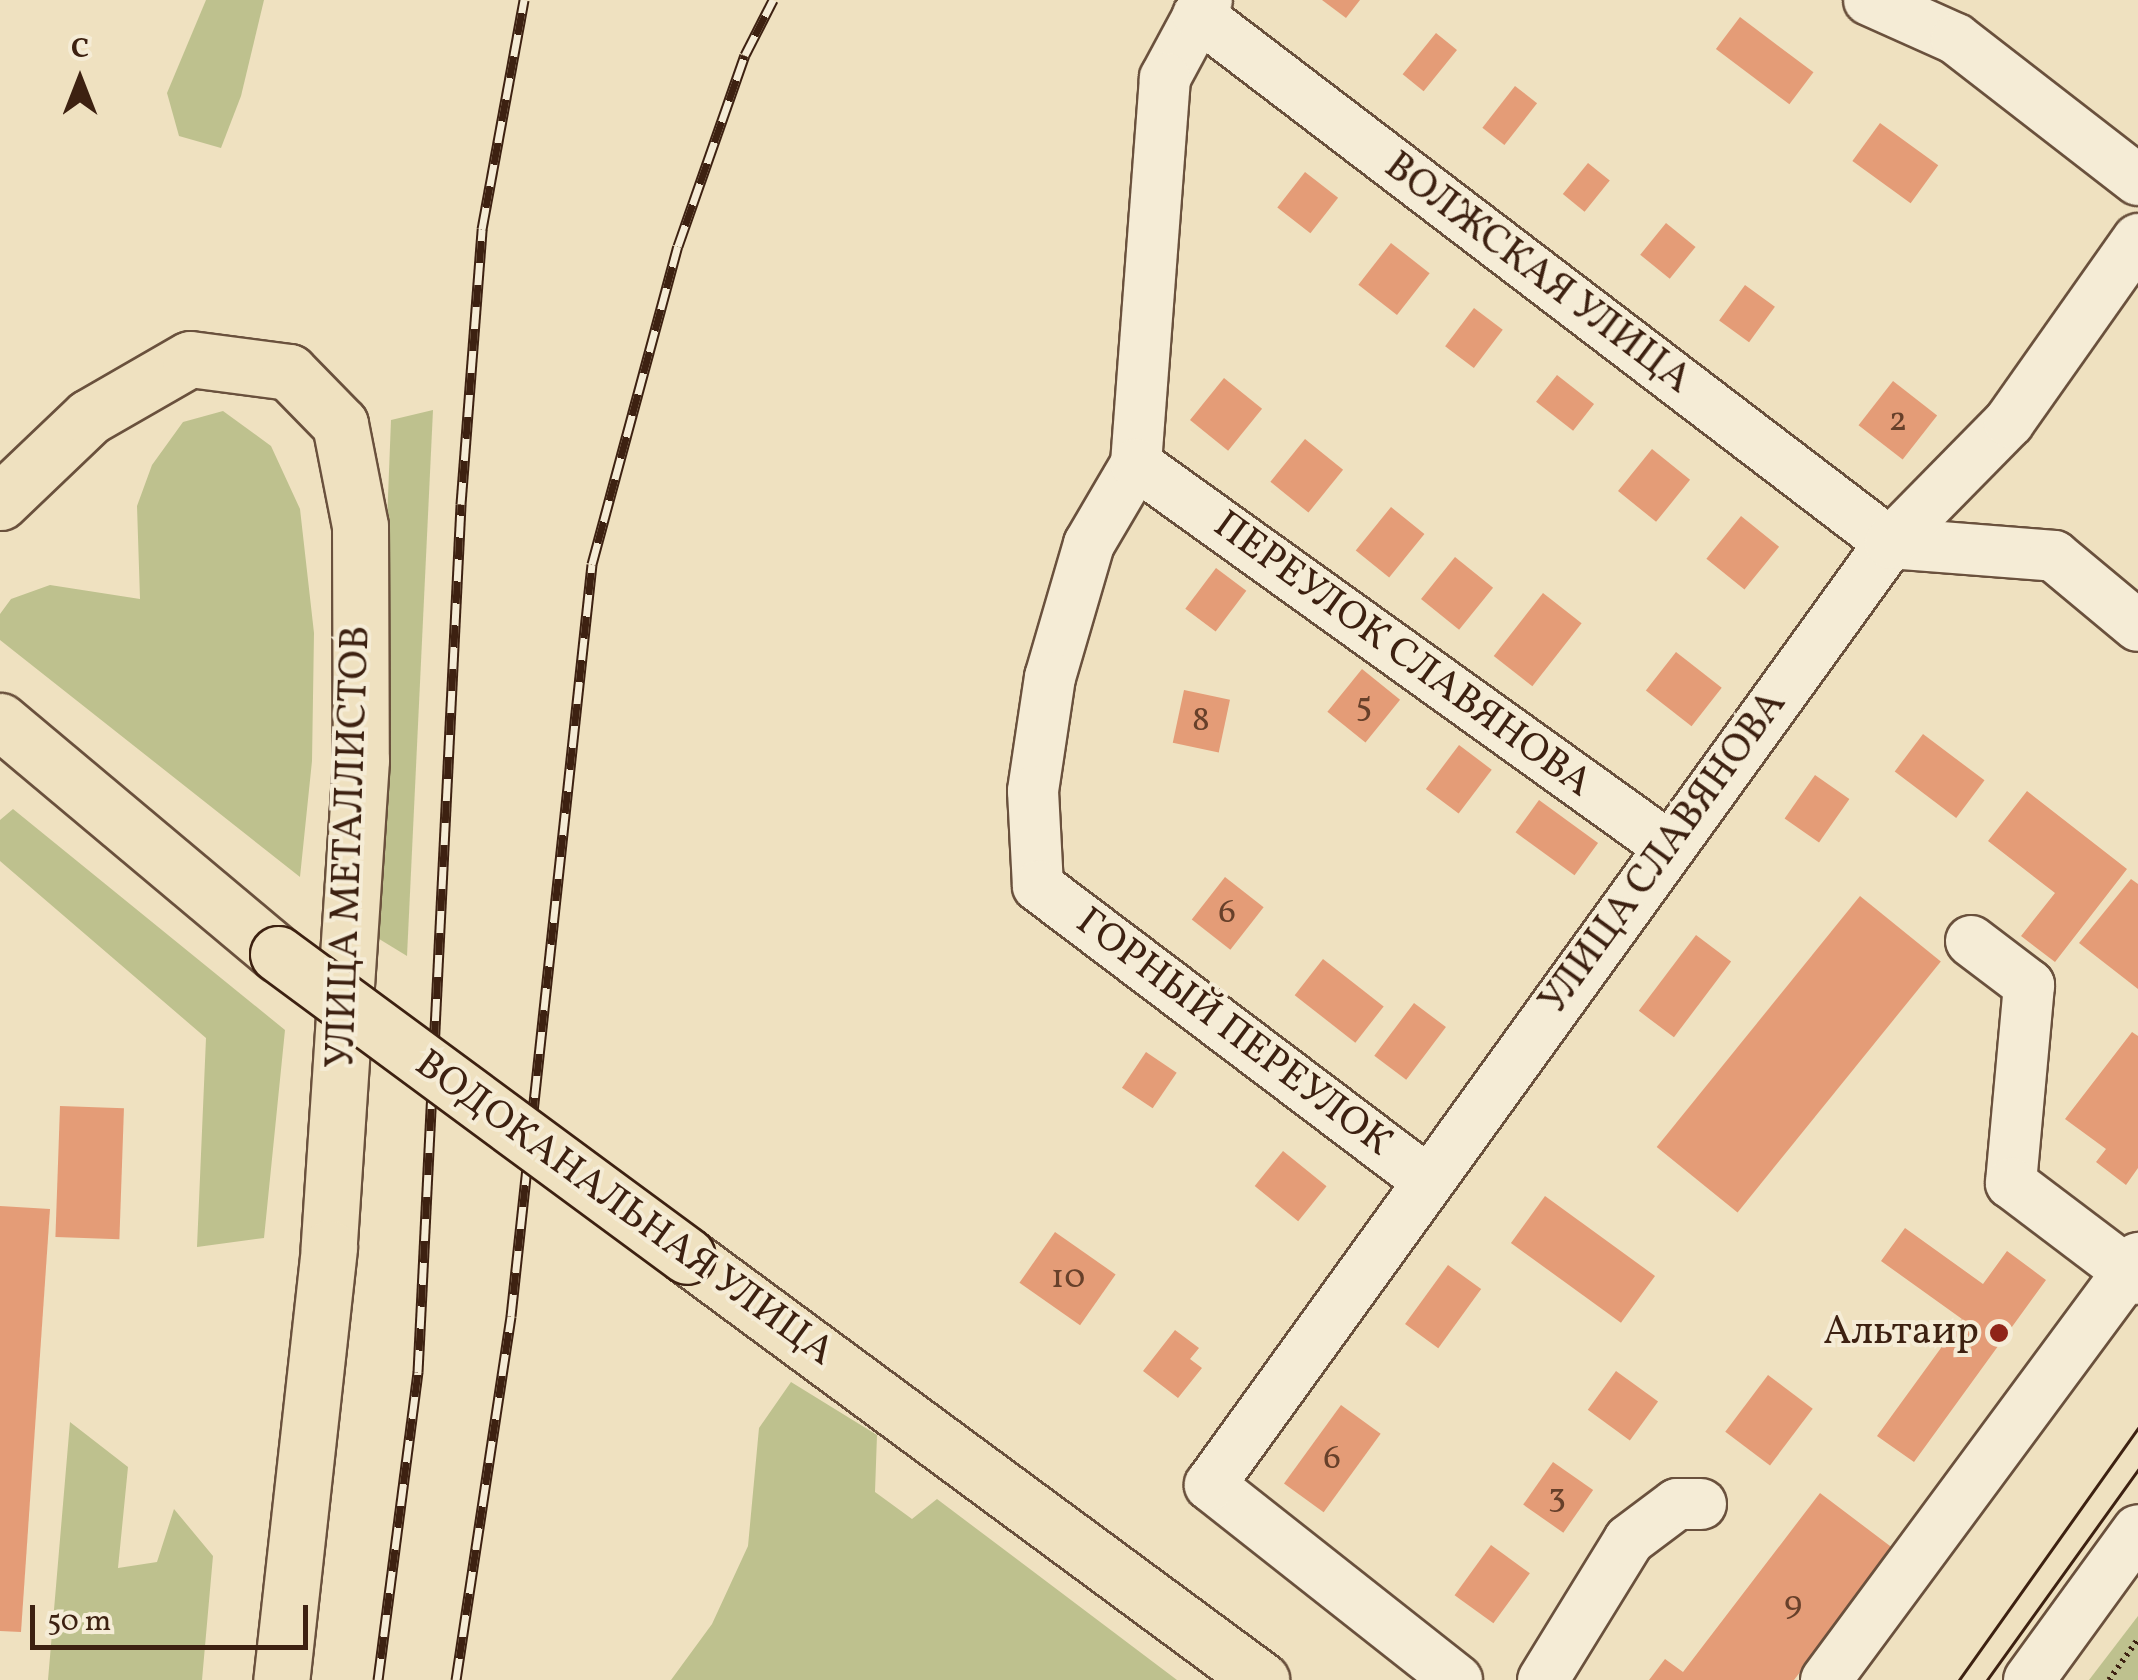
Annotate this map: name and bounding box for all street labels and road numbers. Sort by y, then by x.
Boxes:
street label: ВОЛЖСКАЯ УЛИЦА [1374,143,1700,405]
street label: ПЕРЕУЛОК СЛАВЯНОВА [1204,502,1600,808]
street label: УЛИЦА МЕТАЛЛИСТОВ [318,625,382,1069]
street label: УЛИЦА СЛАВЯНОВА [1530,682,1798,1024]
street label: ГОРНЫЙ ПЕРЕУЛОК [1066,899,1400,1167]
street label: ВОДОКАНАЛЬНАЯ УЛИЦА [405,1041,843,1377]

